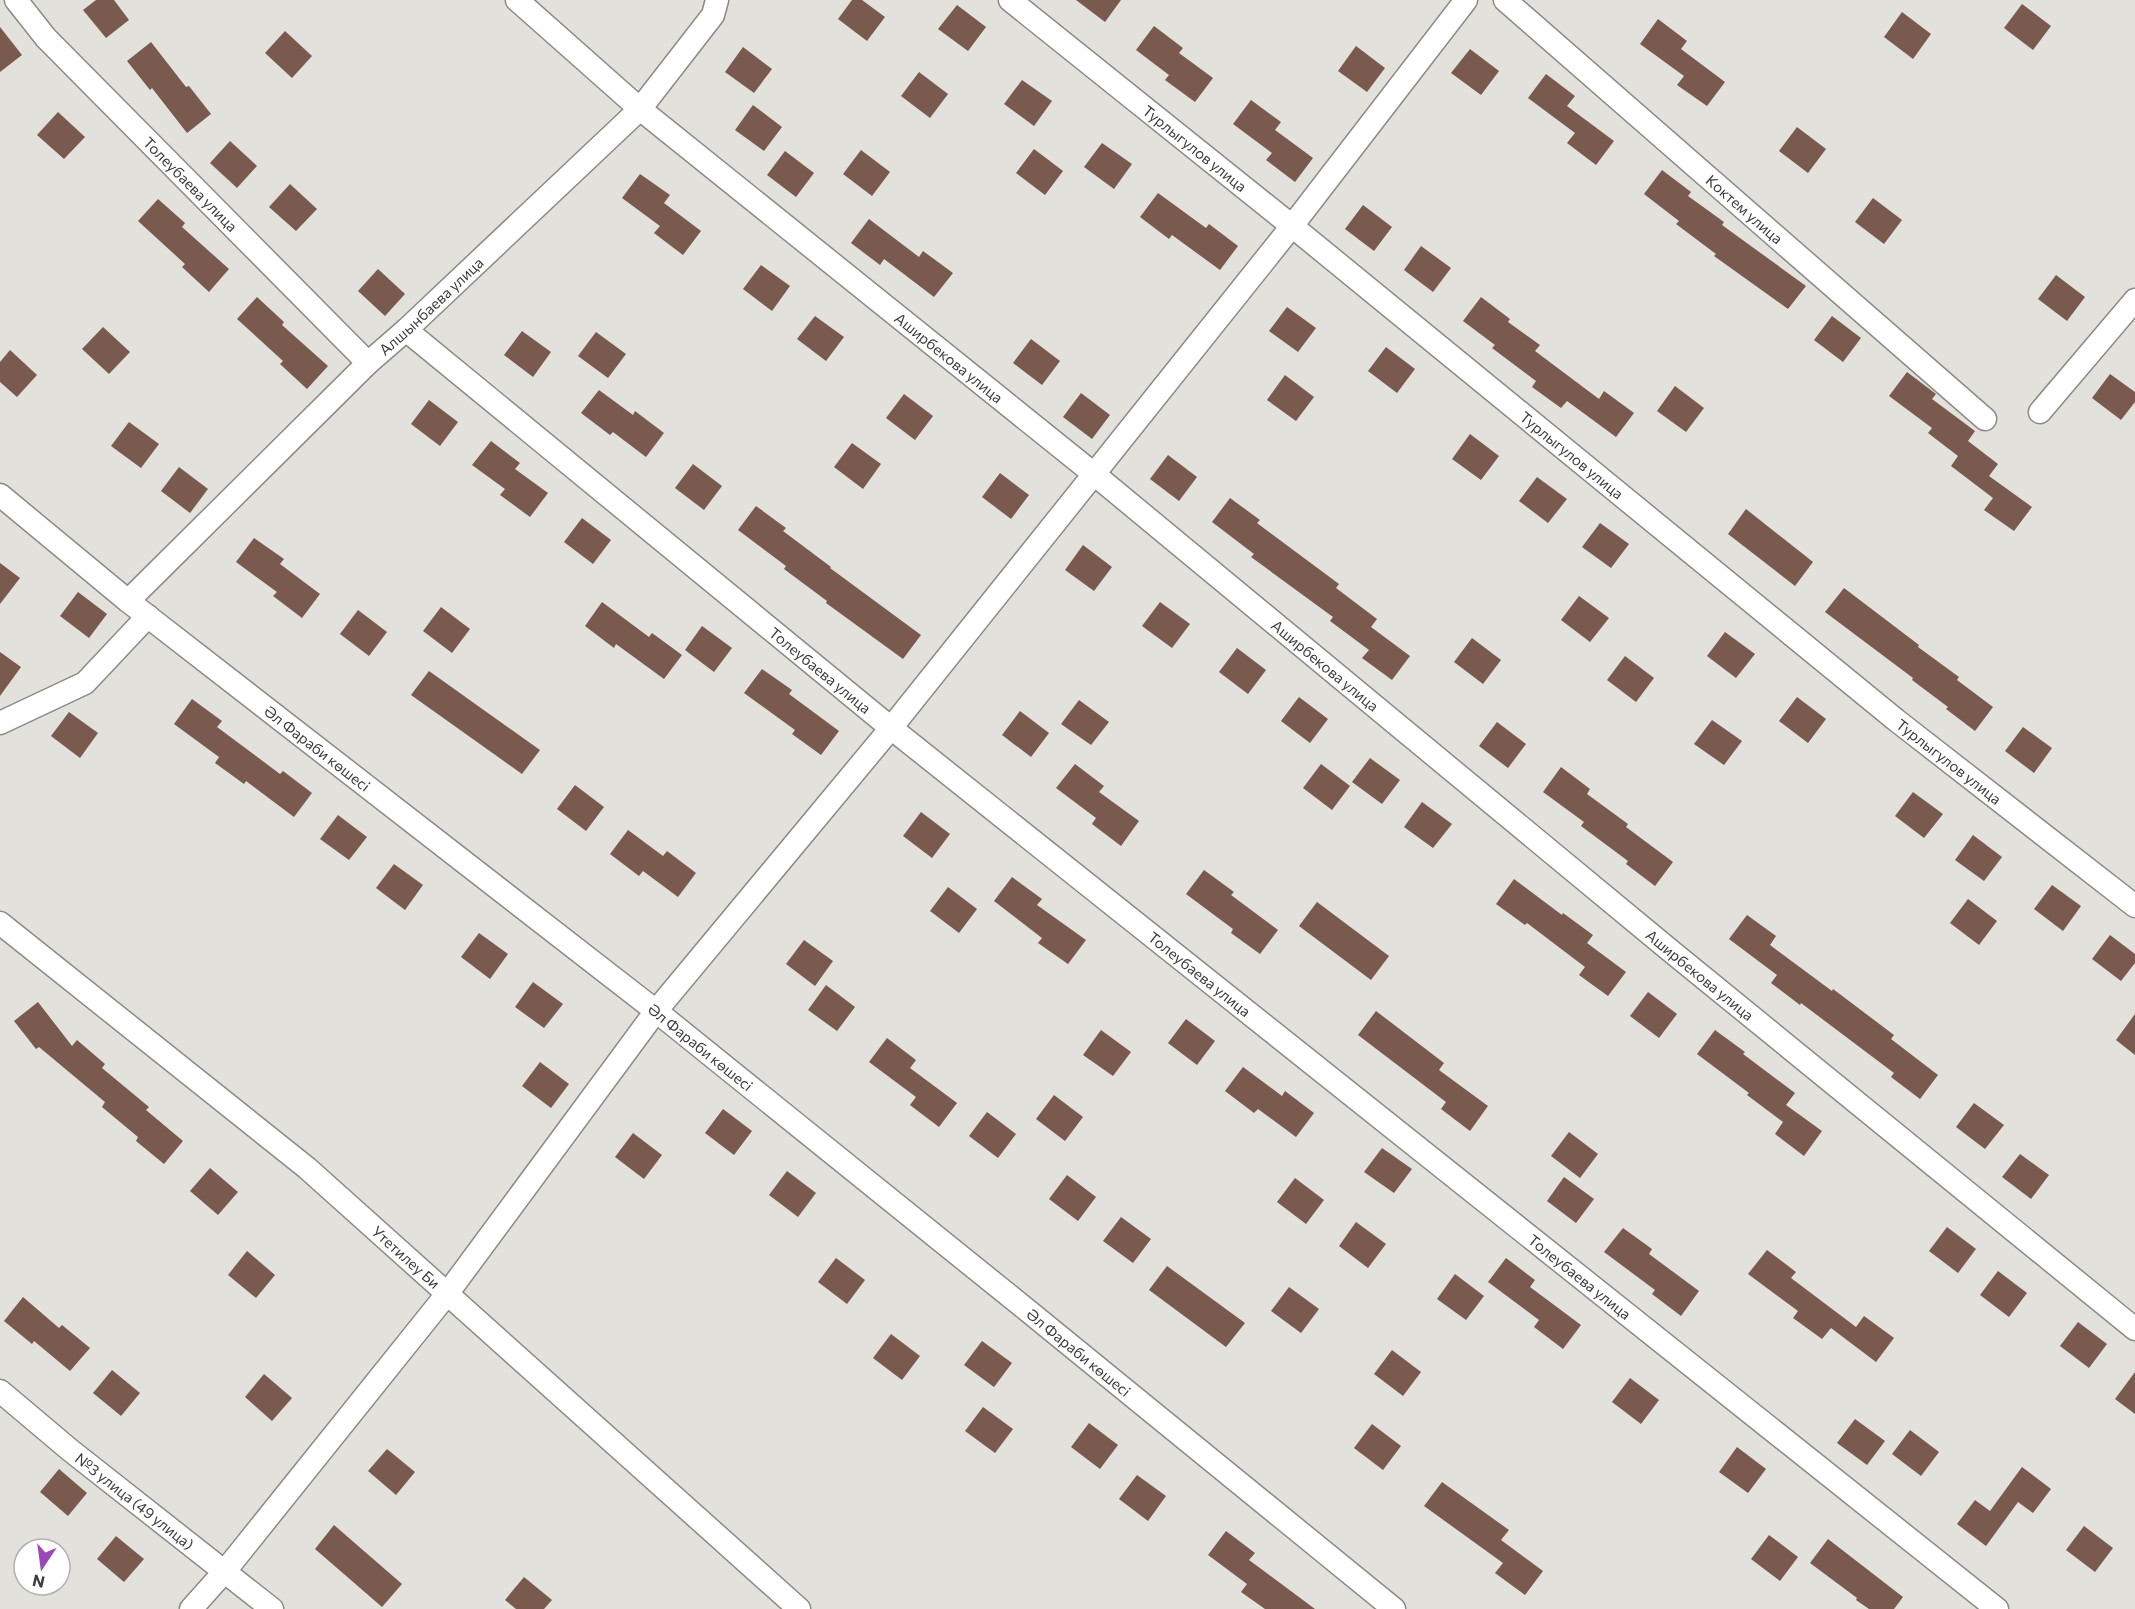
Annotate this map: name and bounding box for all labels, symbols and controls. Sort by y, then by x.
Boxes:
street label: Турлыгулов улица [1139,101,1251,195]
street label: Толеубаева улица [140,133,241,235]
street label: Коктем улица [1702,171,1787,247]
street label: Алшынбаева улица [375,253,487,358]
street label: Аширбекова улица [891,309,1007,406]
street label: Турлыгулов улица [1517,407,1627,502]
street label: Аширбекова улица [1268,616,1382,715]
street label: Толеубаева улица [766,623,875,717]
street label: Әл Фараби көшесі [261,701,374,795]
street label: Турлыгулов улица [1893,715,2005,808]
street label: Аширбекова улица [1643,925,1757,1024]
street label: Толеубаева улица [1145,928,1255,1020]
street label: Әл Фараби көшесі [645,999,757,1095]
street label: Утетилеу Би [368,1222,444,1292]
street label: Толеубаева улица [1525,1230,1635,1323]
street label: Әл Фараби көшесі [1023,1304,1135,1400]
street label: №3 улица (49 улица) [72,1449,198,1553]
north arrow [12,1537,72,1597]
text: N [31,1571,46,1593]

